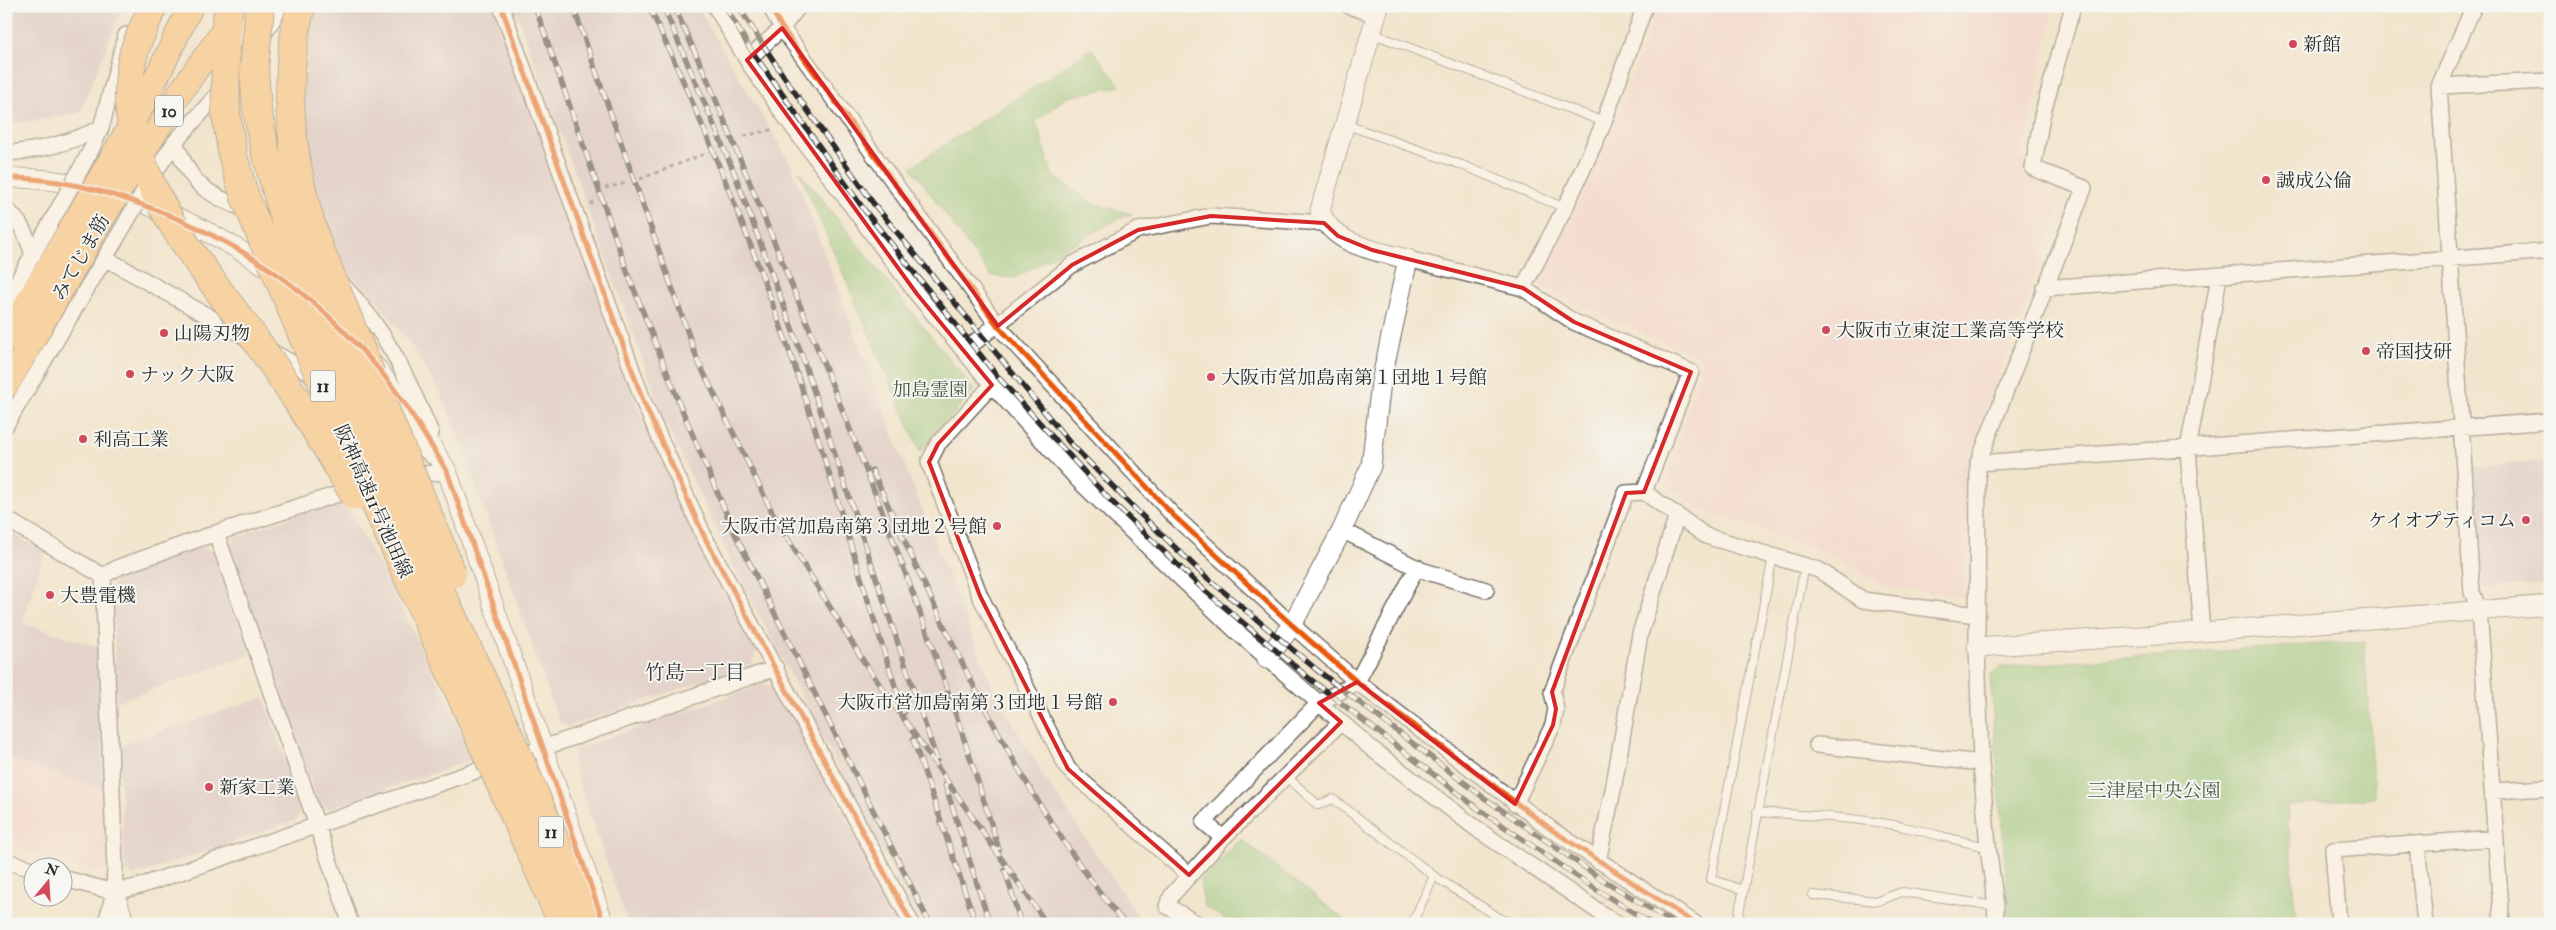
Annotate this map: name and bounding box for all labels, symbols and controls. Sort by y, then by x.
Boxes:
place label: 新館 [2303,33,2341,57]
marker: 新館 [2287,38,2299,50]
road number: 10 [155,95,183,126]
place label: 誠成公倫 [2276,169,2352,193]
marker: 誠成公倫 [2260,174,2272,186]
street label: みてじま筋 [47,210,115,305]
place label: 大阪市立東淀工業高等学校 [1836,319,2064,343]
place label: 山陽刃物 [174,322,250,346]
marker: 大阪市立東淀工業高等学校 [1820,324,1832,336]
marker: 山陽刃物 [158,327,170,339]
place label: 帝国技研 [2376,340,2452,364]
marker: 帝国技研 [2360,345,2372,357]
place label: ナック大阪 [140,363,235,387]
place label: 大阪市営加島南第１団地１号館 [1221,366,1487,390]
marker: ナック大阪 [124,368,136,380]
road number: 11 [310,371,336,402]
marker: 大阪市営加島南第１団地１号館 [1205,371,1217,383]
park label: 加島霊園 [892,378,968,402]
street label: 阪神高速11号池田線 [328,421,418,582]
place label: 利高工業 [93,428,169,452]
marker: 利高工業 [77,433,89,445]
place label: ケイオプティコム [2368,509,2516,533]
marker: ケイオプティコム [2520,514,2532,526]
place label: 大阪市営加島南第３団地２号館 [721,515,987,539]
marker: 大阪市営加島南第３団地２号館 [991,520,1003,532]
place label: 大豊電機 [60,584,136,608]
marker: 大豊電機 [44,589,56,601]
district label: 竹島一丁目 [645,660,745,685]
place label: 大阪市営加島南第３団地１号館 [837,691,1103,715]
marker: 大阪市営加島南第３団地１号館 [1107,696,1119,708]
place label: 新家工業 [219,776,295,800]
park label: 三津屋中央公園 [2087,779,2221,803]
marker: 新家工業 [203,781,215,793]
road number: 11 [538,816,564,848]
north arrow [22,858,72,908]
text: N [42,860,61,880]

